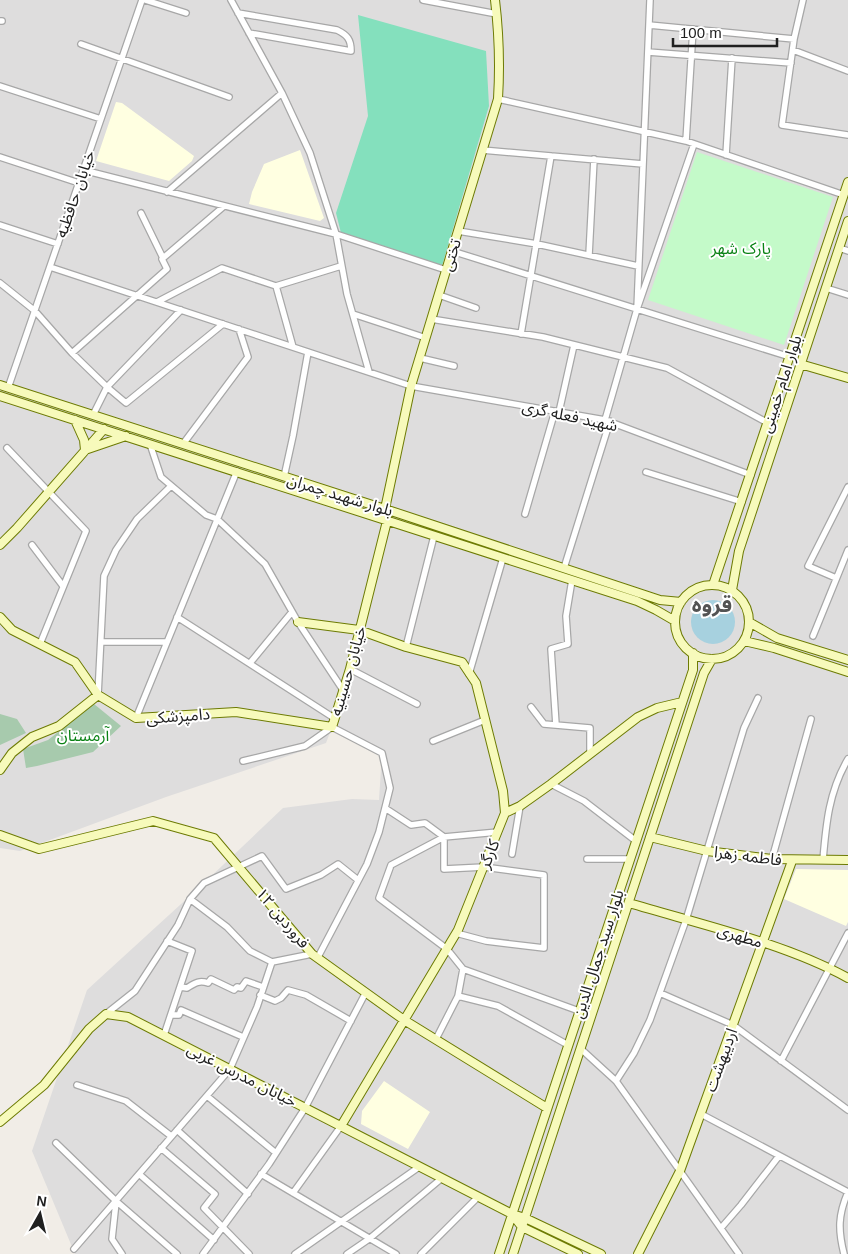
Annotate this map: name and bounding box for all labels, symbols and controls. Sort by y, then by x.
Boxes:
scale bar [673,15,777,47]
text: 100 m [680,24,722,41]
street label: خیابان حافظیه [52,148,99,240]
street label: تختی [438,237,465,273]
park label: پارک شهر [710,240,771,259]
street label: بلوار امام خمینی [757,333,809,436]
street label: شهید فعله گری [520,398,619,435]
street label: بلوار شهید چمران [284,471,395,521]
district label: قروه [692,593,732,617]
street label: خیابان حسینیه [327,624,370,718]
street label: دامپزشکی [145,705,211,729]
park label: آرمستان [57,726,111,745]
street label: کارگر [475,837,503,872]
street label: فاطمه زهرا [713,843,783,870]
street label: ۱۲ فروردین [252,885,313,952]
street label: بلوار سید جمال الدین [569,888,629,1021]
street label: مطهری [715,921,765,952]
street label: اردیبهشت [702,1026,741,1094]
street label: خیابان مدرس غربی [184,1040,300,1111]
north arrow [15,1189,65,1239]
text: N [36,1192,48,1210]

